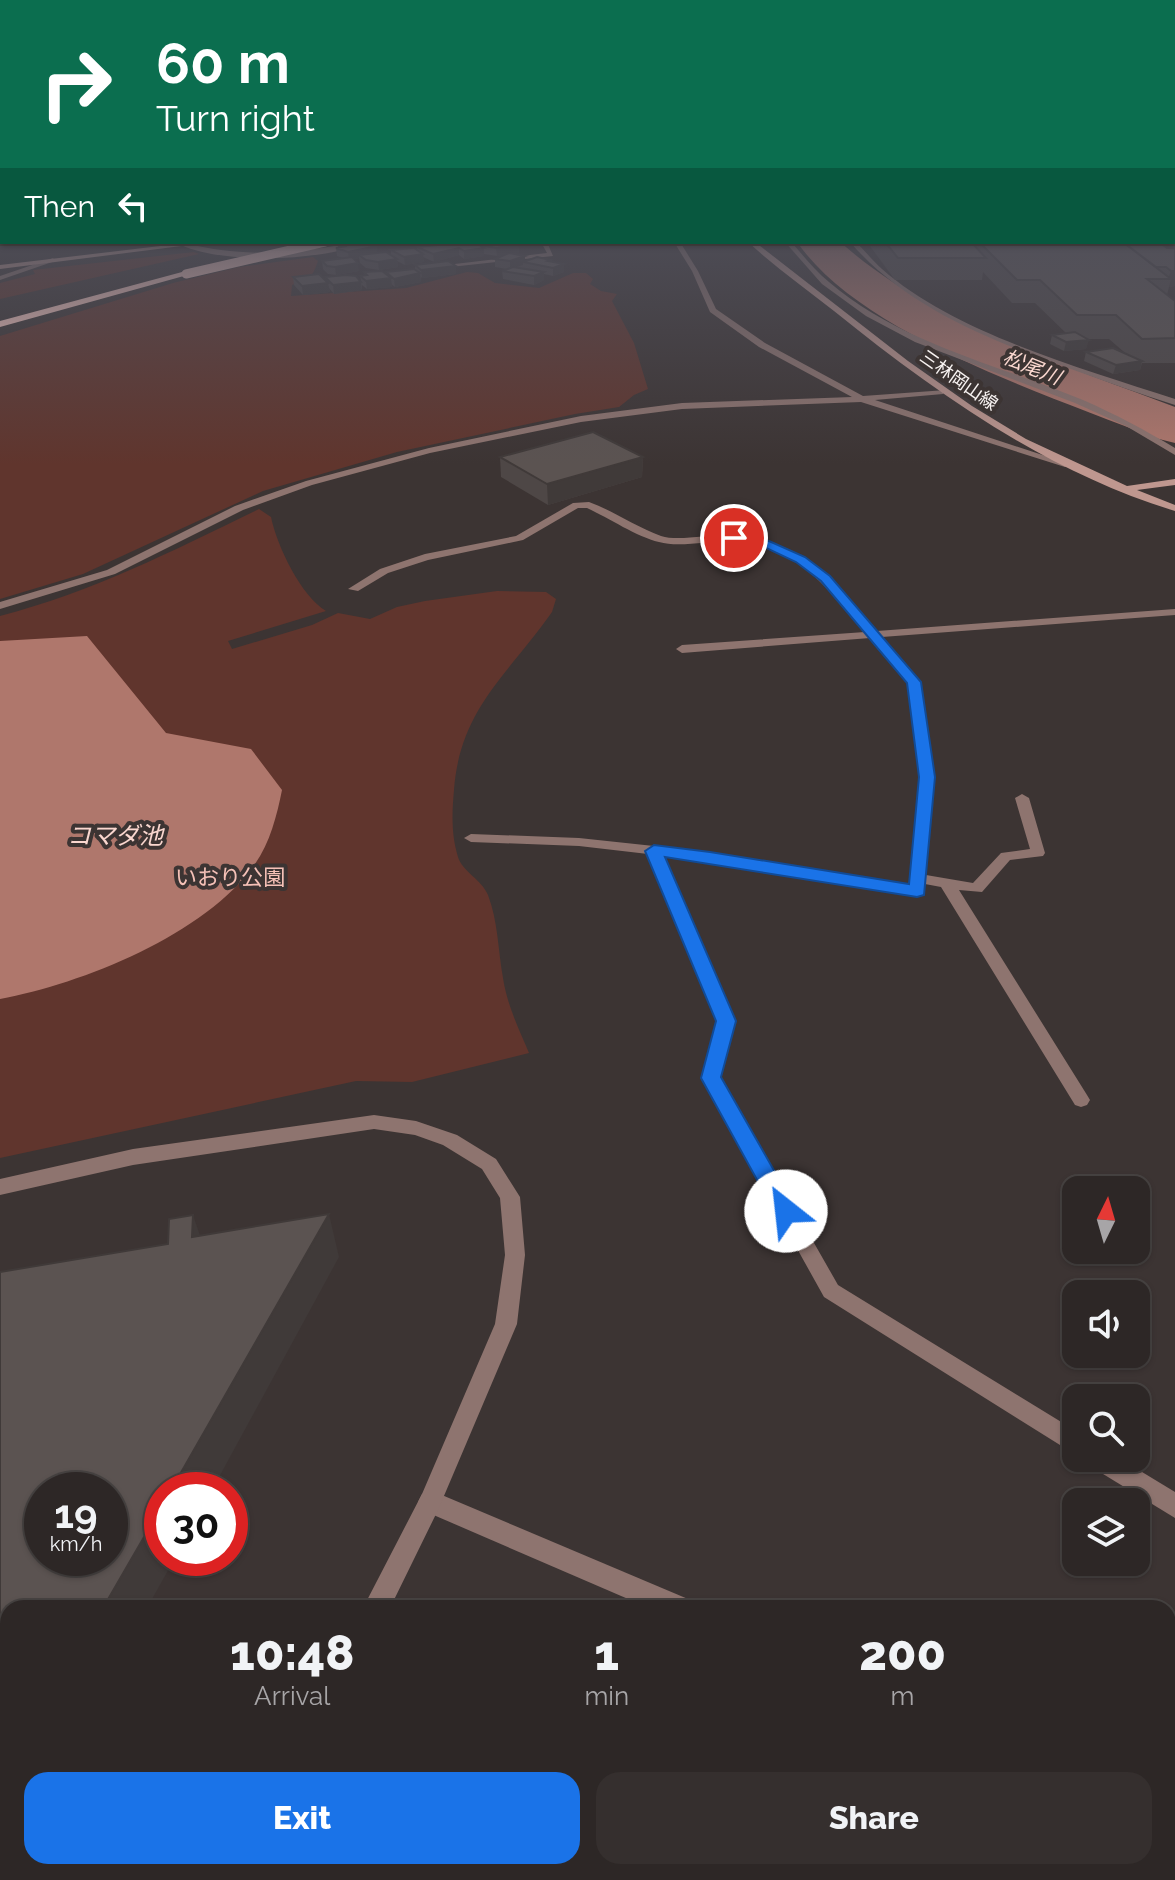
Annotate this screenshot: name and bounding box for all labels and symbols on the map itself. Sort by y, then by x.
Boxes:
water label: 松尾川 [1000,345,1066,390]
street label: 三林岡山線 [916,346,1002,414]
pin [700,504,768,572]
water label: コマダ池 [67,821,165,850]
park label: いおり公園 [175,864,285,890]
position arrow [744,1169,828,1253]
north arrow [1062,1176,1150,1264]
speed limit sign: 30 [144,1472,248,1576]

